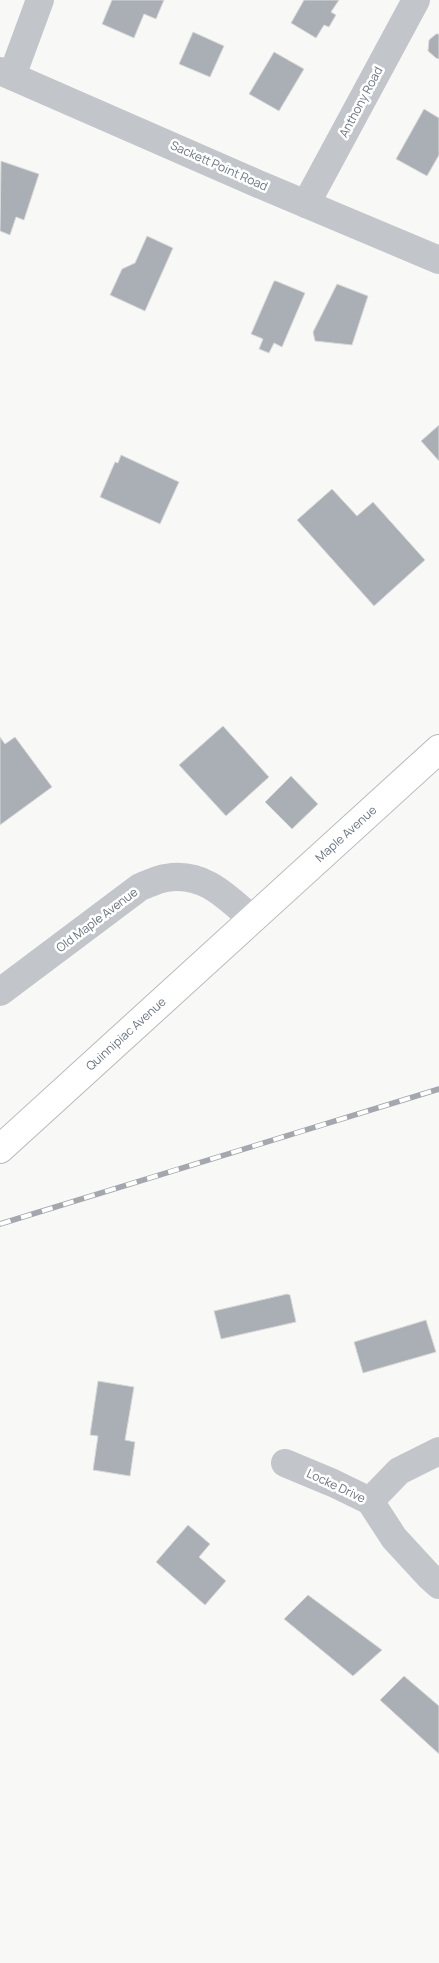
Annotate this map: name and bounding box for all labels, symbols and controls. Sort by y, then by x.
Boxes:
street label: Anthony Road [335,63,386,140]
street label: Sackett Point Road [168,136,271,195]
street label: Maple Avenue [311,801,380,866]
street label: Old Maple Avenue [52,883,141,956]
street label: Quinnipiac Avenue [82,993,169,1074]
street label: Locke Drive [304,1464,368,1507]

